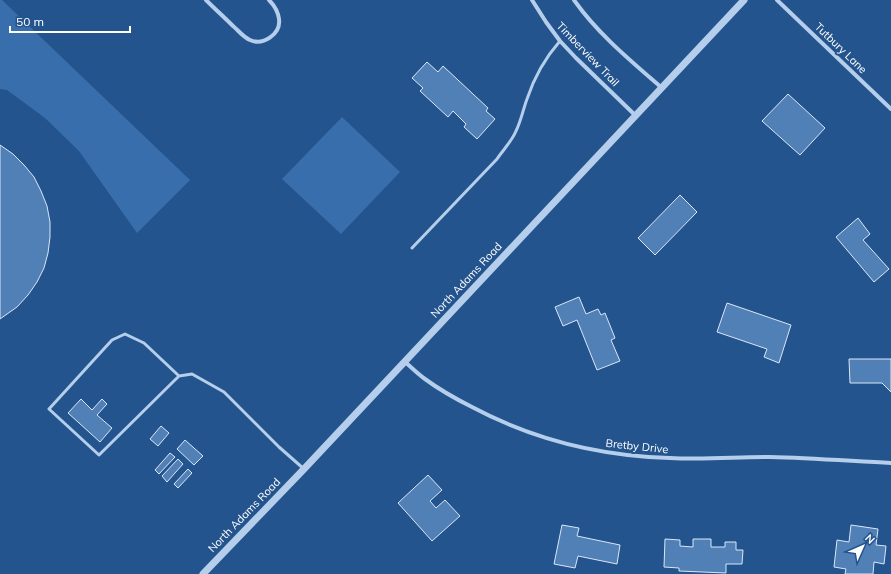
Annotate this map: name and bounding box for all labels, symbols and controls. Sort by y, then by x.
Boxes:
scale bar [10,8,130,34]
text: 50 m [16,14,44,29]
street label: Timberview Trail [554,19,622,89]
street label: Tutbury Lane [812,20,870,76]
street label: North Adams Road [427,239,505,321]
street label: Bretby Drive [605,436,669,456]
street label: North Adams Road [205,475,283,555]
north arrow [843,526,883,566]
text: N [862,531,878,547]

